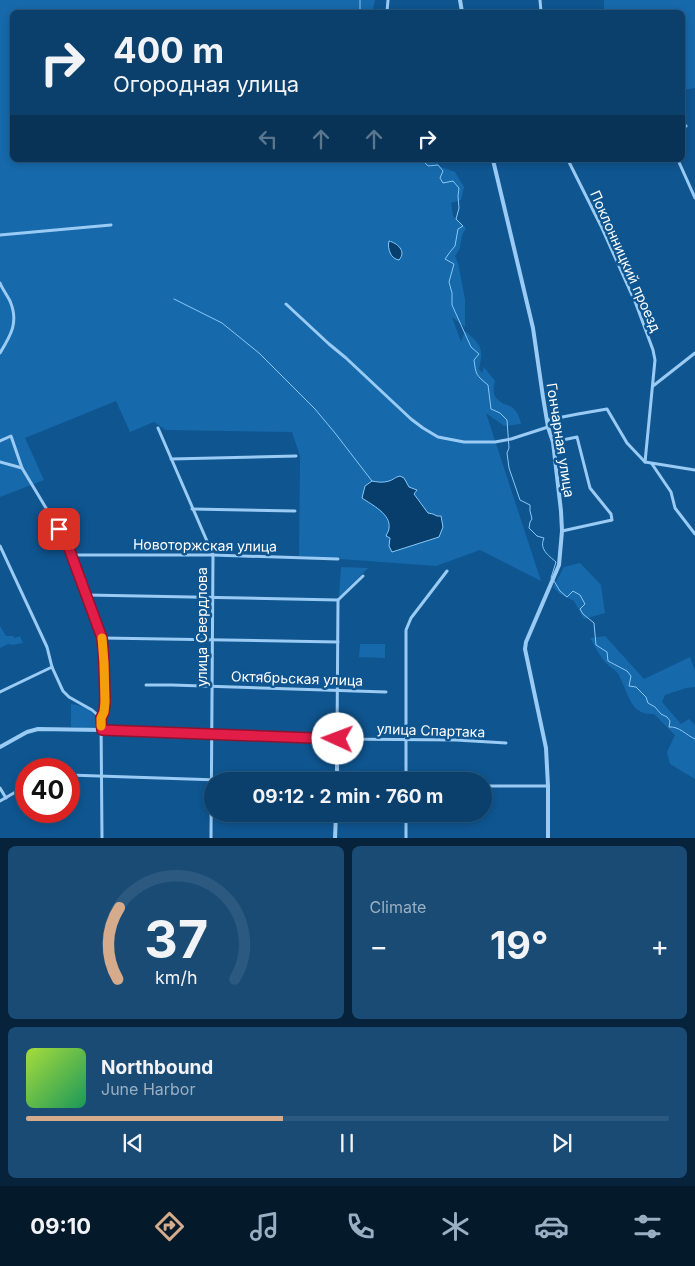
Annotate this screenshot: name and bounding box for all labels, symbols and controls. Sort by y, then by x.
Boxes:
text: 400 m [113,29,224,71]
icon: right [30,30,95,95]
text: Огородная улица [113,71,299,97]
icon: left [254,125,282,153]
icon: ahead [307,125,335,153]
icon: ahead [360,125,388,153]
icon: right [413,125,441,153]
street label: Поклонницкий проезд [587,188,665,335]
street label: Гончарная улица [544,381,578,499]
pin [38,508,80,550]
icon: arrive [45,515,73,543]
street label: Новоторжская улица [133,535,277,555]
street label: улица Свердлова [193,567,210,687]
street label: Октябрьская улица [231,667,363,689]
position arrow [311,712,363,764]
street label: улица Спартака [377,720,485,740]
speed limit sign: 40 [15,758,80,823]
text: 09:12 · 2 min · 760 m [253,785,443,808]
text: Climate [370,897,426,917]
text: 37 [144,908,208,971]
text: 19° [490,922,549,968]
text: − [370,929,388,963]
text: + [650,929,669,963]
text: km/h [155,967,197,988]
text: Northbound [101,1056,213,1079]
text: June Harbor [101,1079,195,1099]
icon: previous [119,1129,147,1157]
icon: pause [333,1129,361,1157]
icon: next [548,1129,576,1157]
icon: directions [152,1209,187,1244]
icon: music [247,1209,282,1244]
icon: phone [343,1209,378,1244]
icon: climate [438,1209,473,1244]
icon: car [534,1209,569,1244]
icon: filters [630,1209,665,1244]
text: 09:10 [30,1213,91,1239]

